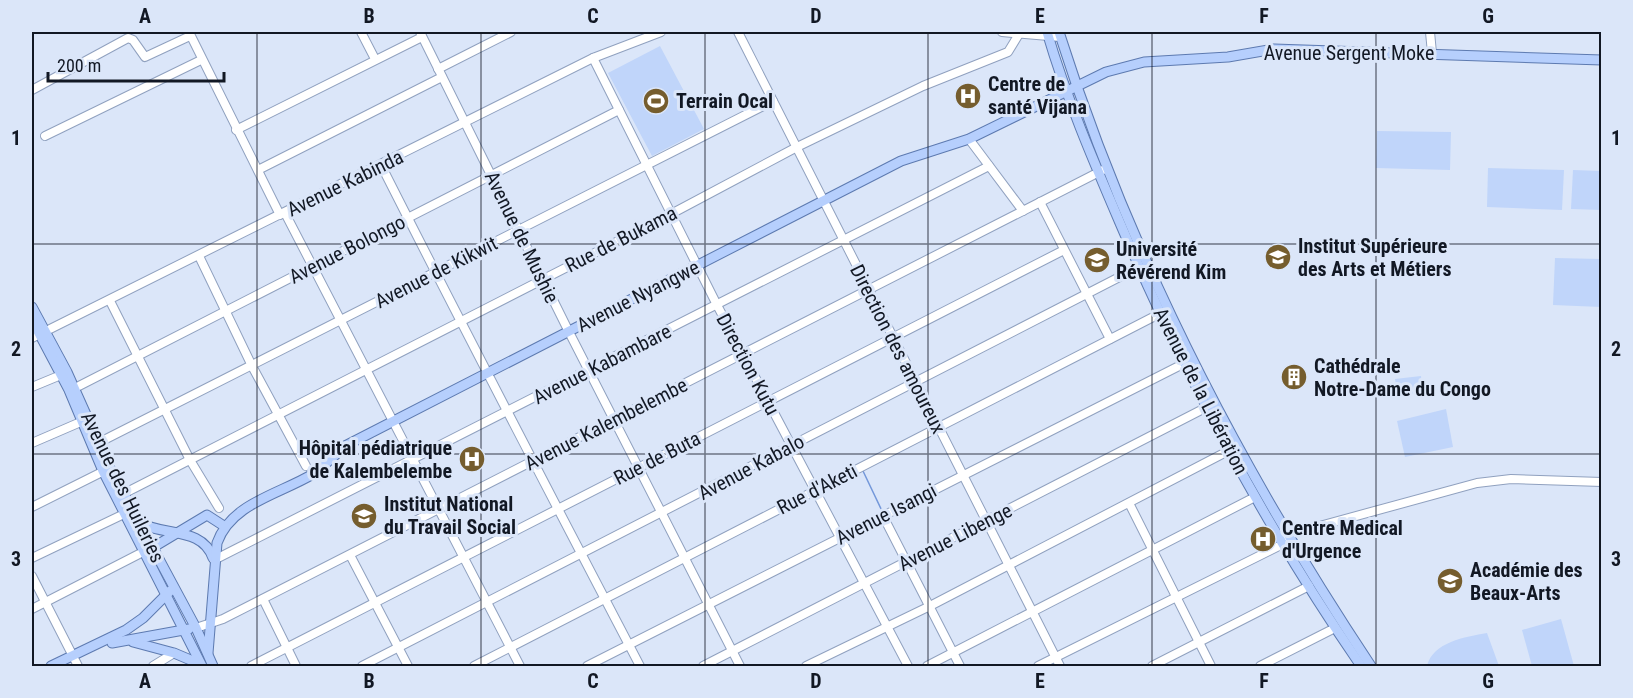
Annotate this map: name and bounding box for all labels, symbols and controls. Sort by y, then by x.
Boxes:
text: A [139,4,151,28]
text: B [363,4,375,28]
text: C [587,4,599,28]
text: D [810,4,822,28]
text: E [1035,4,1045,28]
text: F [1259,4,1269,28]
text: G [1482,4,1494,28]
street label: Avenue Sergent Moke [1264,41,1434,65]
scale bar [48,45,224,83]
text: 200 m [57,55,101,76]
place label: Centre de santé Vijana [988,72,1087,119]
hospital icon: Centre de santé Vijana [953,81,983,111]
sports icon: Terrain Ocal [641,86,671,116]
place label: Terrain Ocal [676,89,773,113]
text: 1 [11,126,21,150]
text: 1 [1611,126,1621,150]
street label: Avenue Kabinda [283,145,407,221]
street label: Avenue de Mushie [480,167,564,307]
street label: Rue de Bukama [561,201,681,277]
street label: Avenue Bolongo [285,209,409,289]
street label: Avenue de Kikwit [371,231,501,313]
place label: Institut Supérieure des Arts et Métiers [1298,234,1452,281]
place label: Université Révérend Kim [1116,237,1226,284]
school or university icon: Institut Supérieure des Arts et Métiers [1263,242,1293,272]
school or university icon: Université Révérend Kim [1082,245,1112,275]
street label: Avenue Nyangwe [573,255,703,337]
street label: Direction des amoureux [845,260,951,438]
street label: Avenue de la Libération [1149,304,1253,478]
street label: Direction Kutu [711,309,785,419]
street label: Avenue Kabambare [529,319,675,409]
text: 2 [11,337,21,361]
text: 2 [1611,337,1621,361]
place label: Cathédrale Notre-Dame du Congo [1314,354,1491,401]
building icon: Cathédrale Notre-Dame du Congo [1279,362,1309,392]
street label: Avenue Kalembelembe [521,373,691,475]
street label: Avenue des Huileries [76,408,170,566]
street label: Rue de Buta [610,426,704,490]
street label: Avenue Kabalo [694,429,808,505]
place label: Hôpital pédiatrique de Kalembelembe [299,436,452,483]
hospital icon: Hôpital pédiatrique de Kalembelembe [457,444,487,474]
street label: Rue d'Aketi [773,459,861,519]
street label: Avenue Isangi [832,478,940,550]
place label: Institut National du Travail Social [384,492,516,539]
street label: Avenue Libenge [894,498,1016,576]
school or university icon: Institut National du Travail Social [349,501,379,531]
place label: Centre Medical d'Urgence [1282,516,1403,563]
hospital icon: Centre Medical d'Urgence [1248,524,1278,554]
text: 3 [11,547,21,571]
text: 3 [1611,547,1621,571]
place label: Académie des Beaux-Arts [1470,558,1583,605]
school or university icon: Académie des Beaux-Arts [1435,566,1465,596]
text: A [139,669,151,693]
text: B [363,669,375,693]
text: C [587,669,599,693]
text: D [810,669,822,693]
text: E [1035,669,1045,693]
text: F [1259,669,1269,693]
text: G [1482,669,1494,693]

